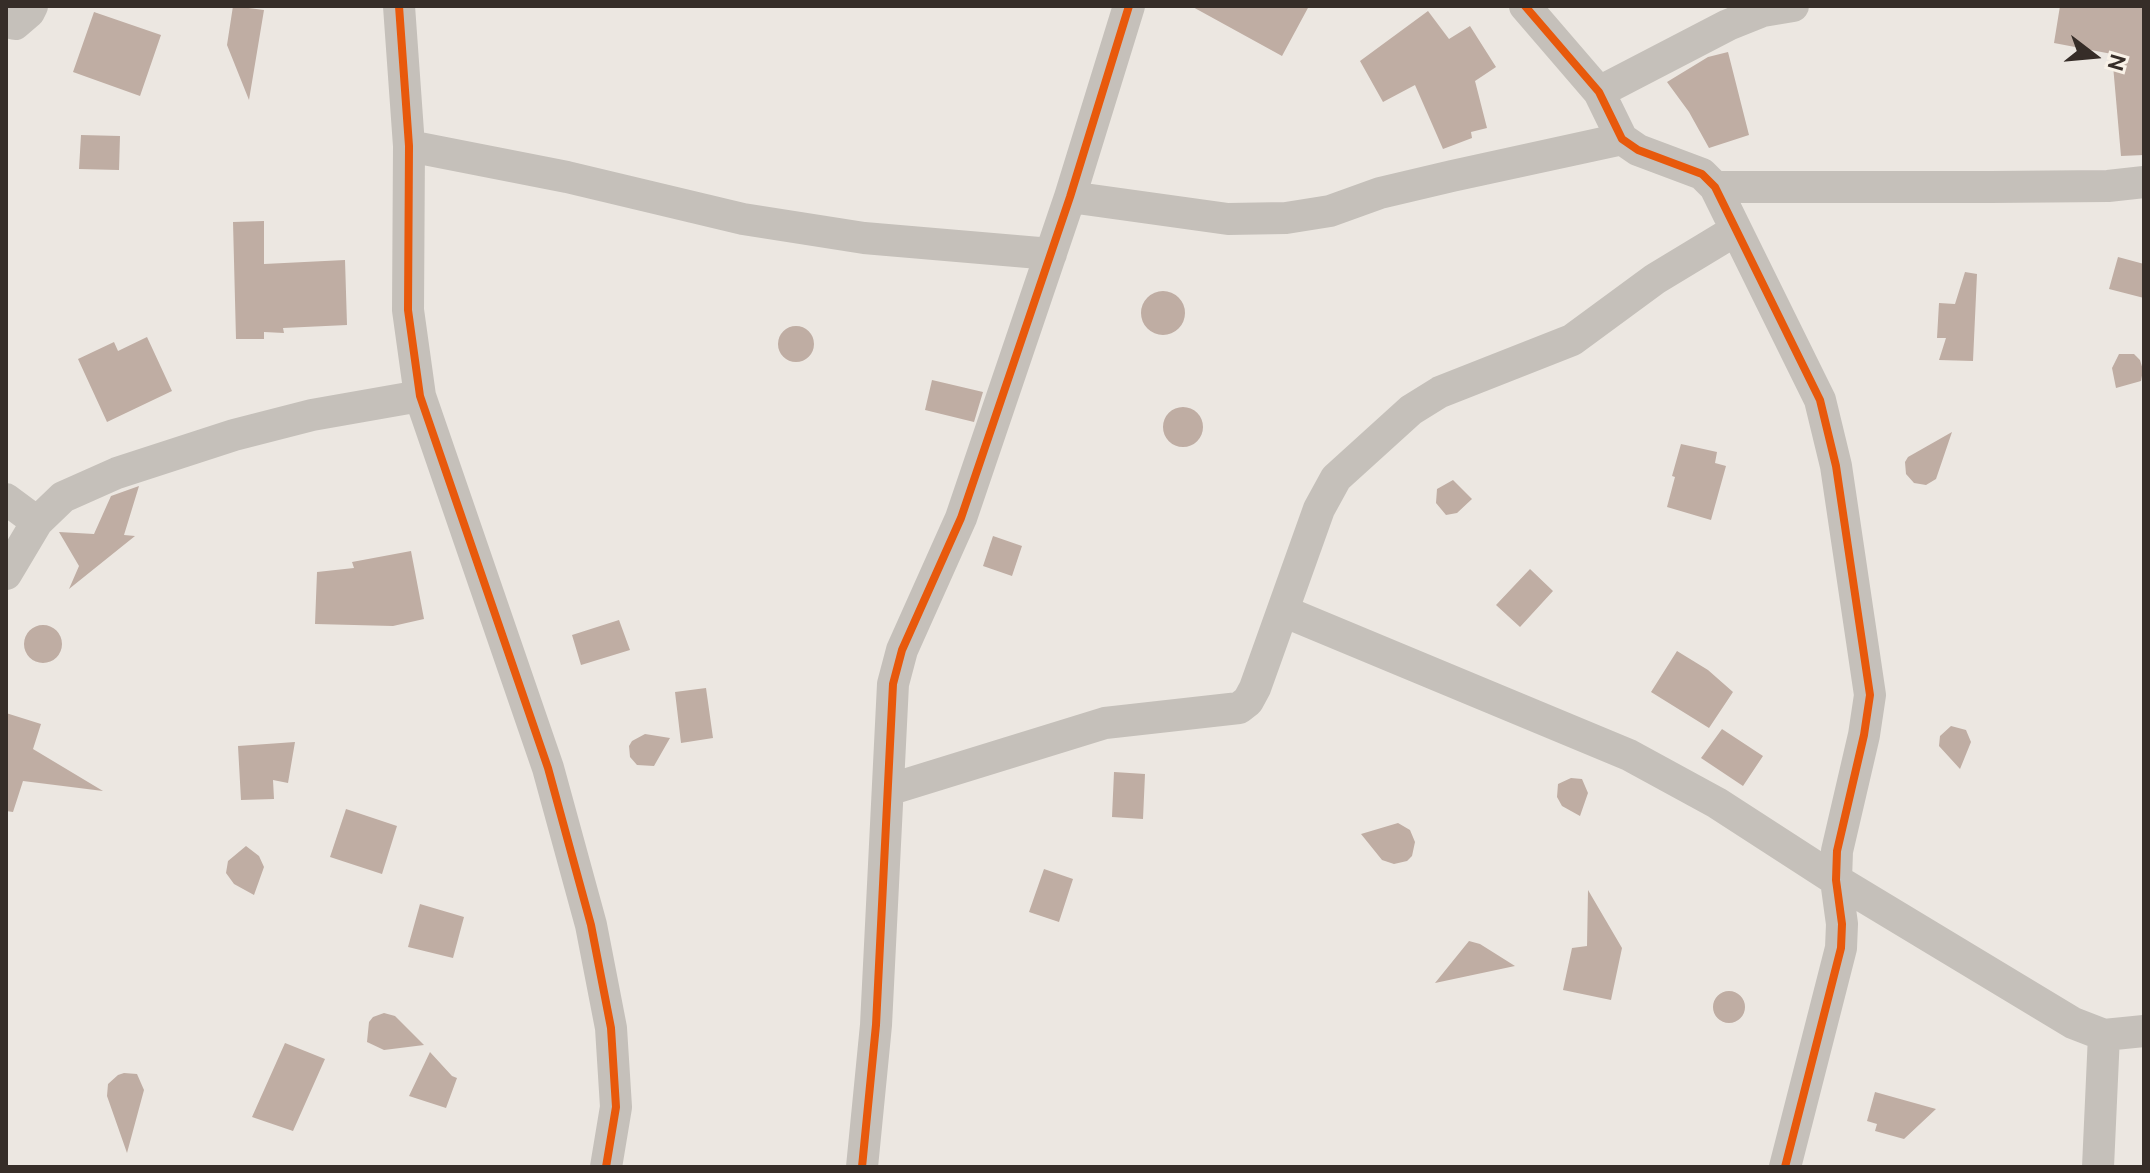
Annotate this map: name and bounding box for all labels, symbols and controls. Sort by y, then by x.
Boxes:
north arrow [2054,16,2134,96]
text: N [2103,51,2132,74]

